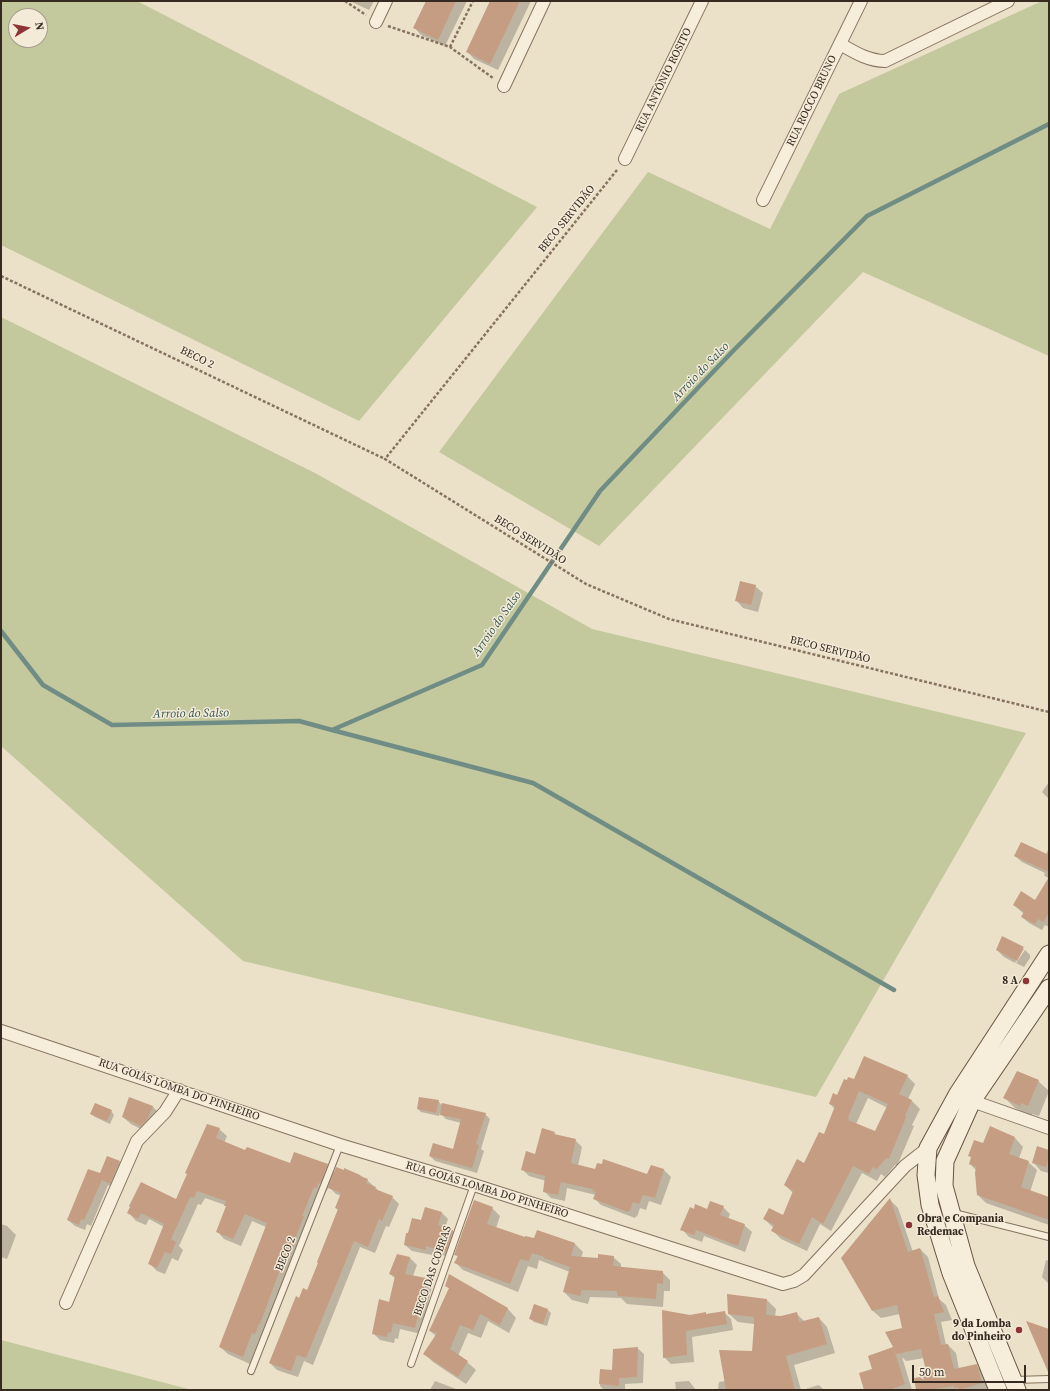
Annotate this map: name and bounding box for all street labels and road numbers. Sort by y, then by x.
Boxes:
street label: RUA ANTÔNIO ROSITO [633,26,695,134]
street label: RUA ROCCO BRUNO [784,53,840,149]
street label: BECO SERVIDÃO [536,183,598,255]
street label: BECO 2 [178,344,216,372]
street label: BECO SERVIDÃO [492,513,568,567]
street label: BECO SERVIDÃO [788,634,872,666]
street label: RUA GOIÁS LOMBA DO PINHEIRO [97,1056,261,1124]
street label: RUA GOIÁS LOMBA DO PINHEIRO [404,1159,570,1221]
street label: BECO DAS COBRAS [411,1224,455,1318]
street label: BECO 2 [273,1235,299,1273]

